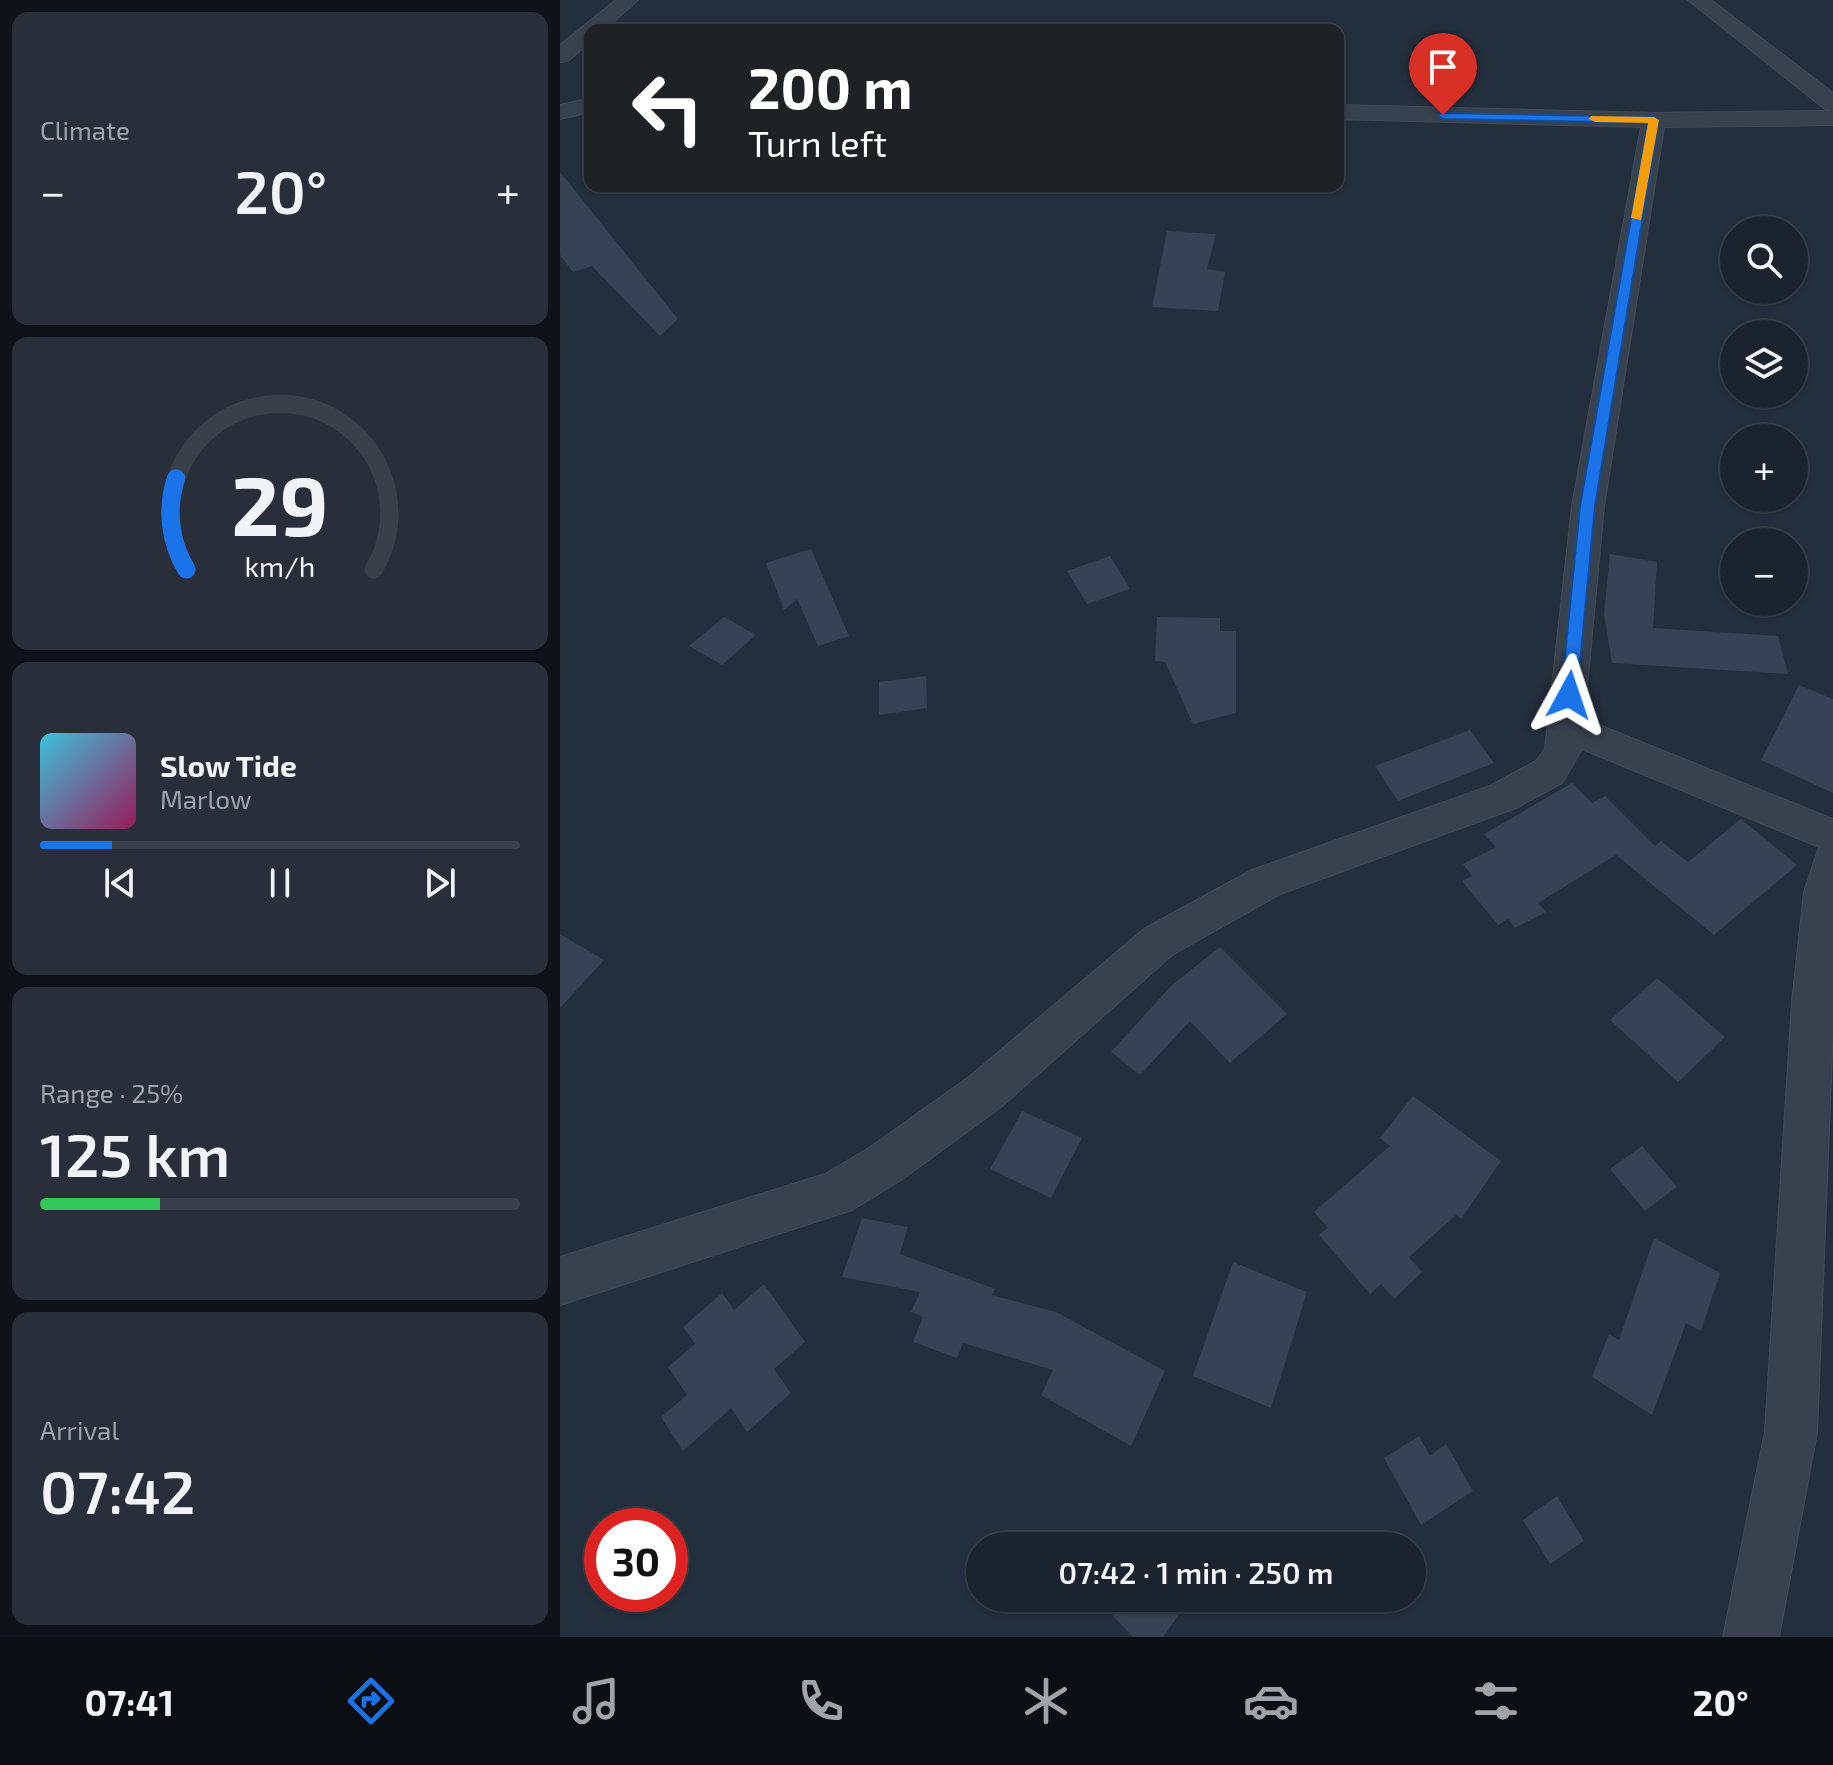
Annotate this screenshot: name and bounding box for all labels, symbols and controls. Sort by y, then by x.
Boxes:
pin [1409,33,1477,115]
icon: arrive [1421,45,1465,89]
text: 200 m [748,53,913,120]
icon: left [616,56,720,160]
text: Climate [40,114,130,145]
text: Turn left [748,121,887,164]
text: 20° [234,154,327,226]
text: − [40,164,66,217]
text: + [496,164,520,217]
map controls [1720,216,1808,616]
button: search [1720,216,1808,304]
button: layers [1720,320,1808,408]
button: + [1720,424,1808,512]
text: 29 [231,452,329,552]
button: − [1720,528,1808,616]
text: km/h [245,548,315,583]
position arrow [1527,653,1611,737]
text: Slow Tide [160,747,297,783]
text: Marlow [160,783,251,814]
icon: previous [98,861,142,905]
icon: pause [258,861,302,905]
icon: next [418,861,462,905]
text: Range · 25% [40,1077,183,1108]
text: 125 km [40,1117,230,1189]
text: Arrival [40,1414,119,1445]
text: 07:42 [40,1454,195,1526]
speed limit sign: 30 [584,1508,688,1612]
text: 07:42 · 1 min · 250 m [1059,1554,1333,1590]
icon: directions [343,1673,399,1729]
icon: music [568,1673,624,1729]
icon: phone [793,1673,849,1729]
icon: climate [1018,1673,1074,1729]
icon: car [1243,1673,1299,1729]
icon: filters [1468,1673,1524,1729]
text: 07:41 [84,1680,174,1723]
text: 20° [1693,1680,1749,1723]

